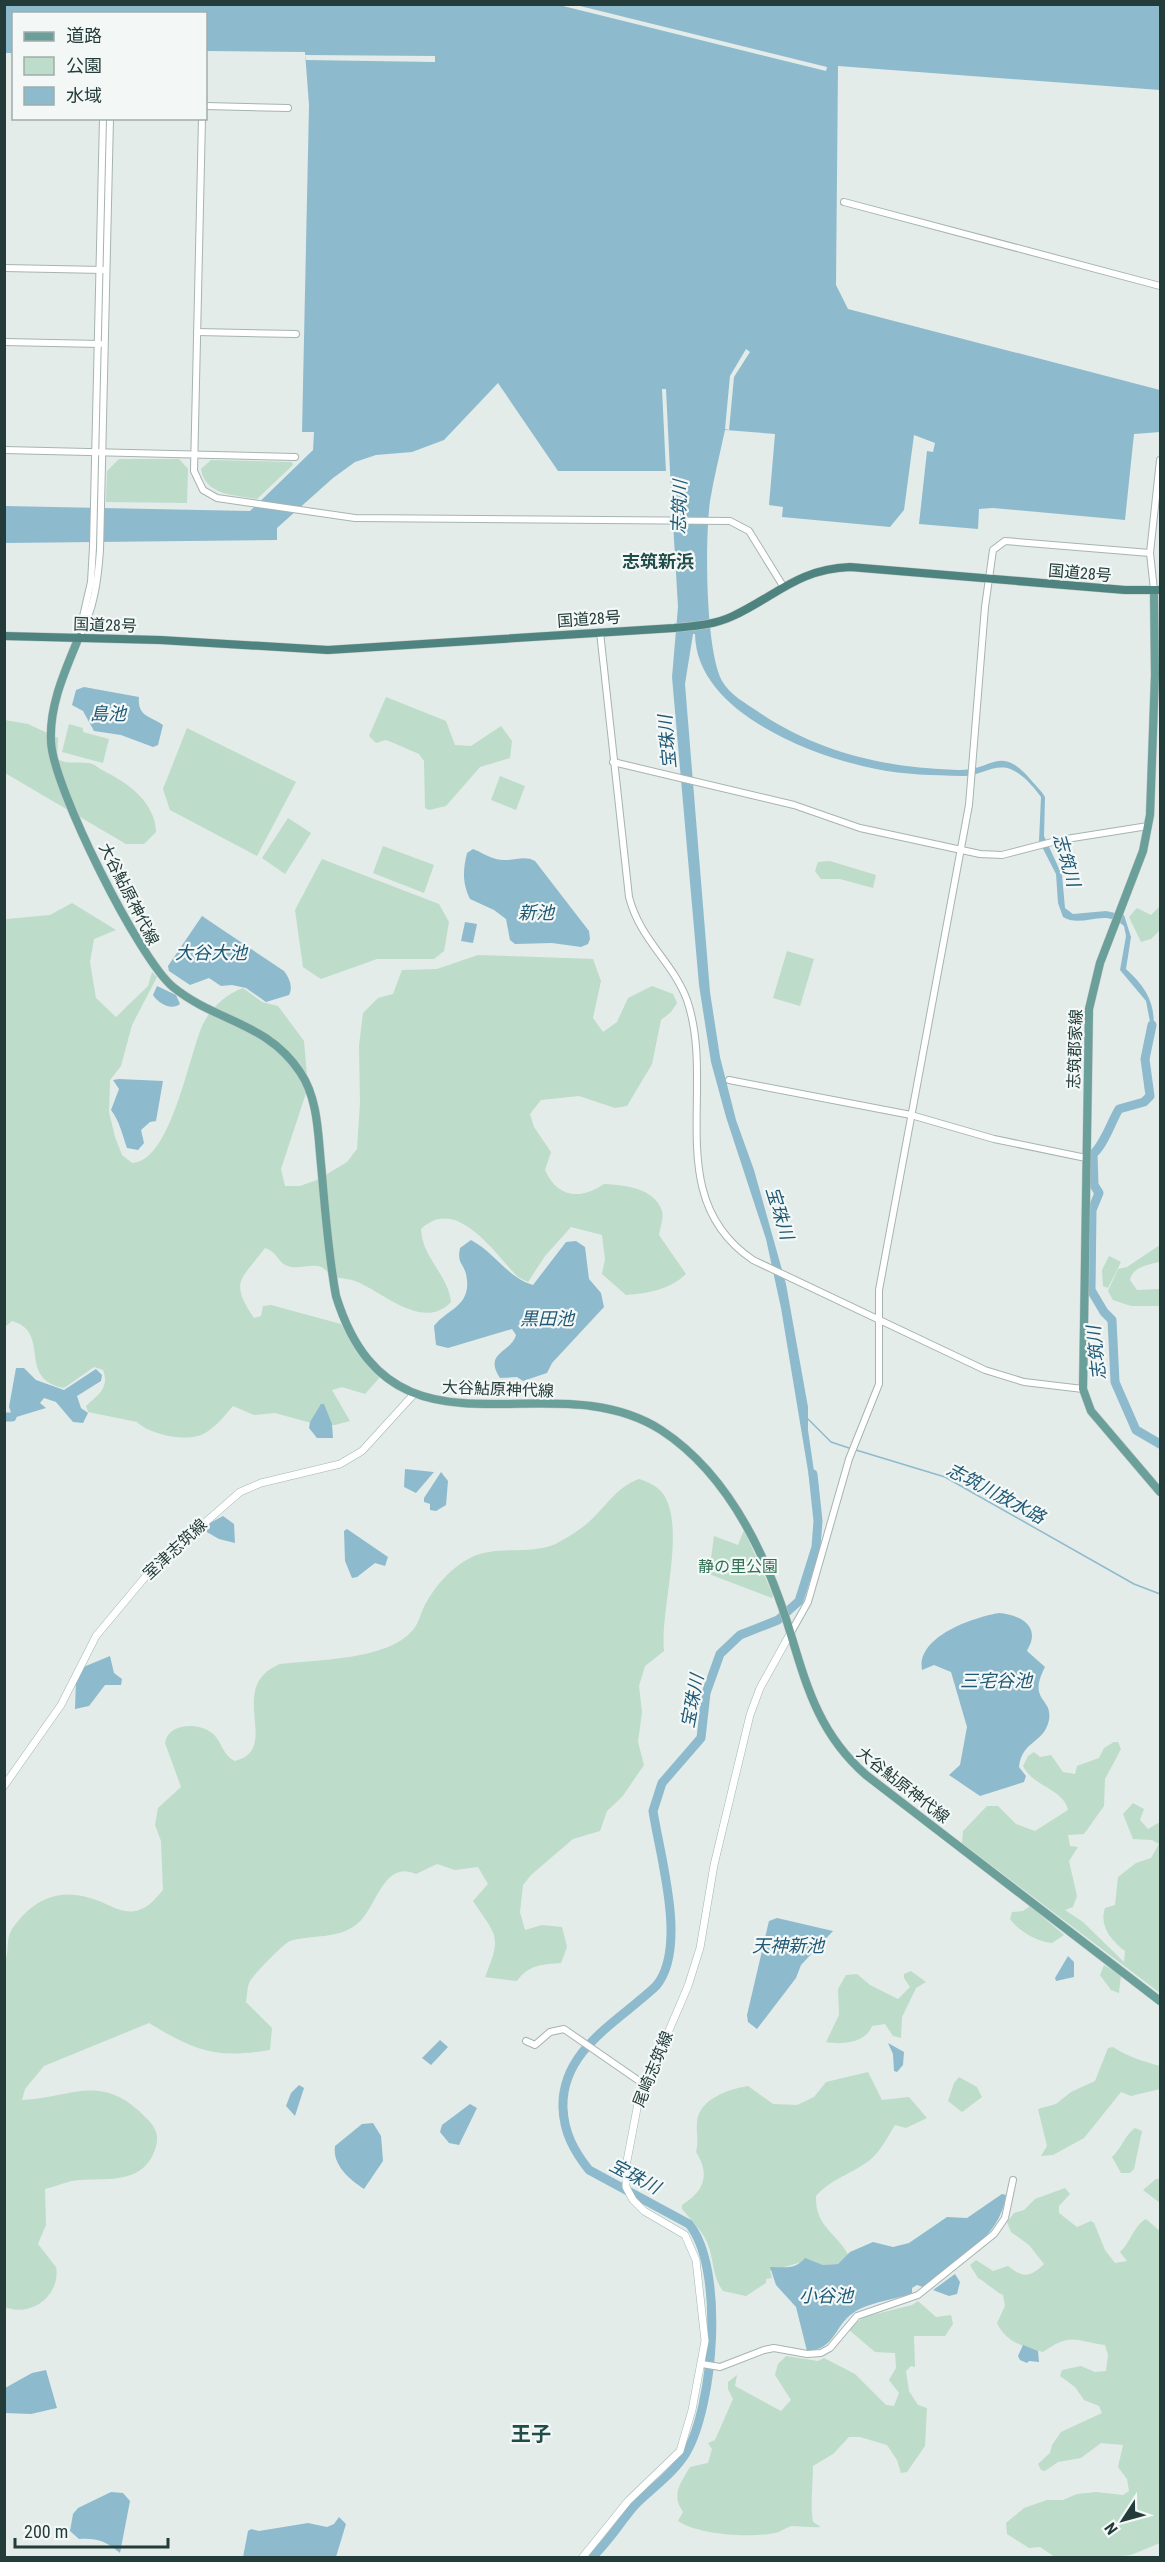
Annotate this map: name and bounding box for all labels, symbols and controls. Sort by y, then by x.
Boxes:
legend [12,12,207,120]
text: 道路 [66,25,102,46]
text: 公園 [66,55,102,76]
text: 水域 [66,85,102,106]
water label: 志筑川 [668,478,691,534]
district label: 志筑新浜 [622,551,694,572]
street label: 国道28号 [1047,561,1113,585]
street label: 国道28号 [557,607,621,631]
street label: 国道28号 [73,614,137,636]
water label: 島池 [90,703,128,724]
water label: 宝珠川 [654,712,680,770]
water label: 志筑川 [1049,831,1085,891]
street label: 大谷鮎原神代線 [95,840,163,948]
water label: 新池 [518,902,556,923]
water label: 大谷大池 [175,942,249,963]
street label: 志筑郡家線 [1064,1009,1086,1089]
water label: 宝珠川 [762,1184,799,1244]
water label: 黒田池 [520,1308,576,1329]
water label: 志筑川 [1083,1323,1109,1381]
street label: 大谷鮎原神代線 [442,1378,554,1400]
water label: 志筑川放水路 [943,1458,1050,1529]
street label: 室津志筑線 [139,1515,211,1583]
park label: 静の里公園 [698,1557,778,1576]
water label: 三宅谷池 [960,1670,1034,1691]
water label: 宝珠川 [677,1671,708,1730]
street label: 大谷鮎原神代線 [853,1743,953,1827]
water label: 天神新池 [752,1935,826,1956]
street label: 尾崎志筑線 [629,2028,677,2110]
water label: 宝珠川 [606,2154,666,2199]
water label: 小谷池 [799,2285,855,2306]
district label: 王子 [511,2422,551,2446]
north arrow [1093,2490,1153,2550]
scale bar [15,2511,168,2549]
text: N [1101,2519,1122,2538]
text: 200 m [24,2521,68,2542]

